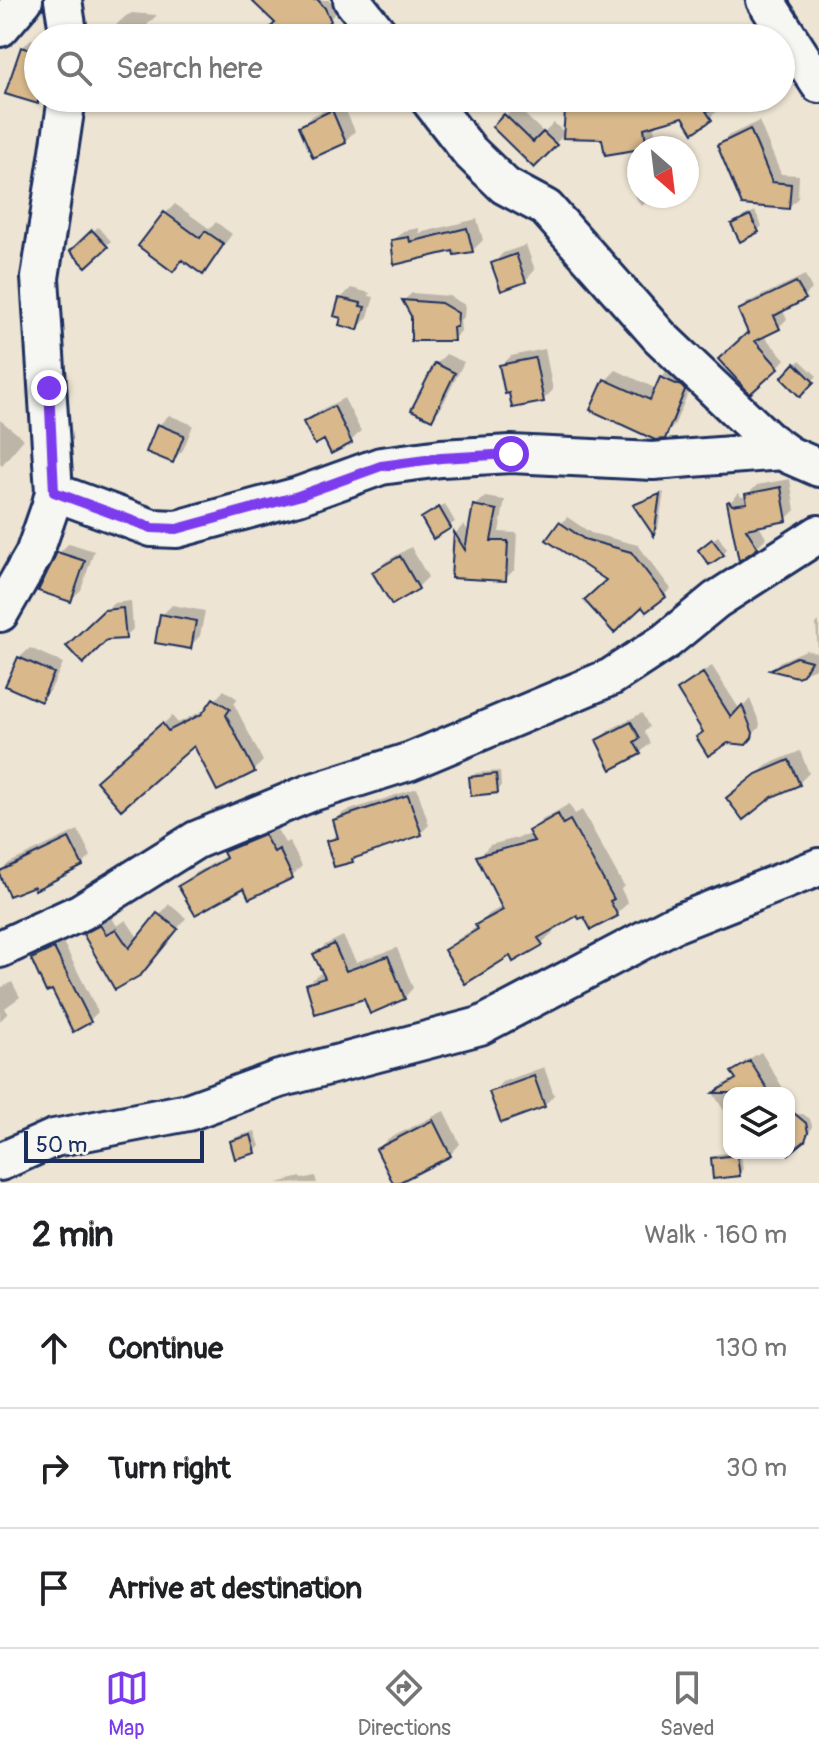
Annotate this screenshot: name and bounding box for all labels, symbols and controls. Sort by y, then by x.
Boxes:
search box [24,24,795,112]
icon: search [52,46,96,90]
text: Search here [116,50,263,87]
north arrow [627,136,699,208]
route end [31,370,67,406]
route start [493,436,529,472]
map controls [723,1087,795,1159]
button: layers [723,1087,795,1159]
scale bar [24,1127,204,1163]
text: 50 m [36,1131,87,1159]
text: 2 min [32,1214,114,1257]
text: Walk · 160 m [644,1219,787,1251]
icon: ahead [32,1326,76,1370]
text: Continue [108,1330,223,1367]
text: 130 m [716,1332,787,1364]
icon: right [32,1446,76,1490]
text: Turn right [108,1450,231,1487]
text: 30 m [726,1452,787,1484]
icon: arrive [32,1566,76,1610]
text: Arrive at destination [108,1570,362,1607]
tab: Map [105,1666,149,1742]
tab: Directions [358,1666,451,1742]
tab: Saved [660,1666,714,1742]

